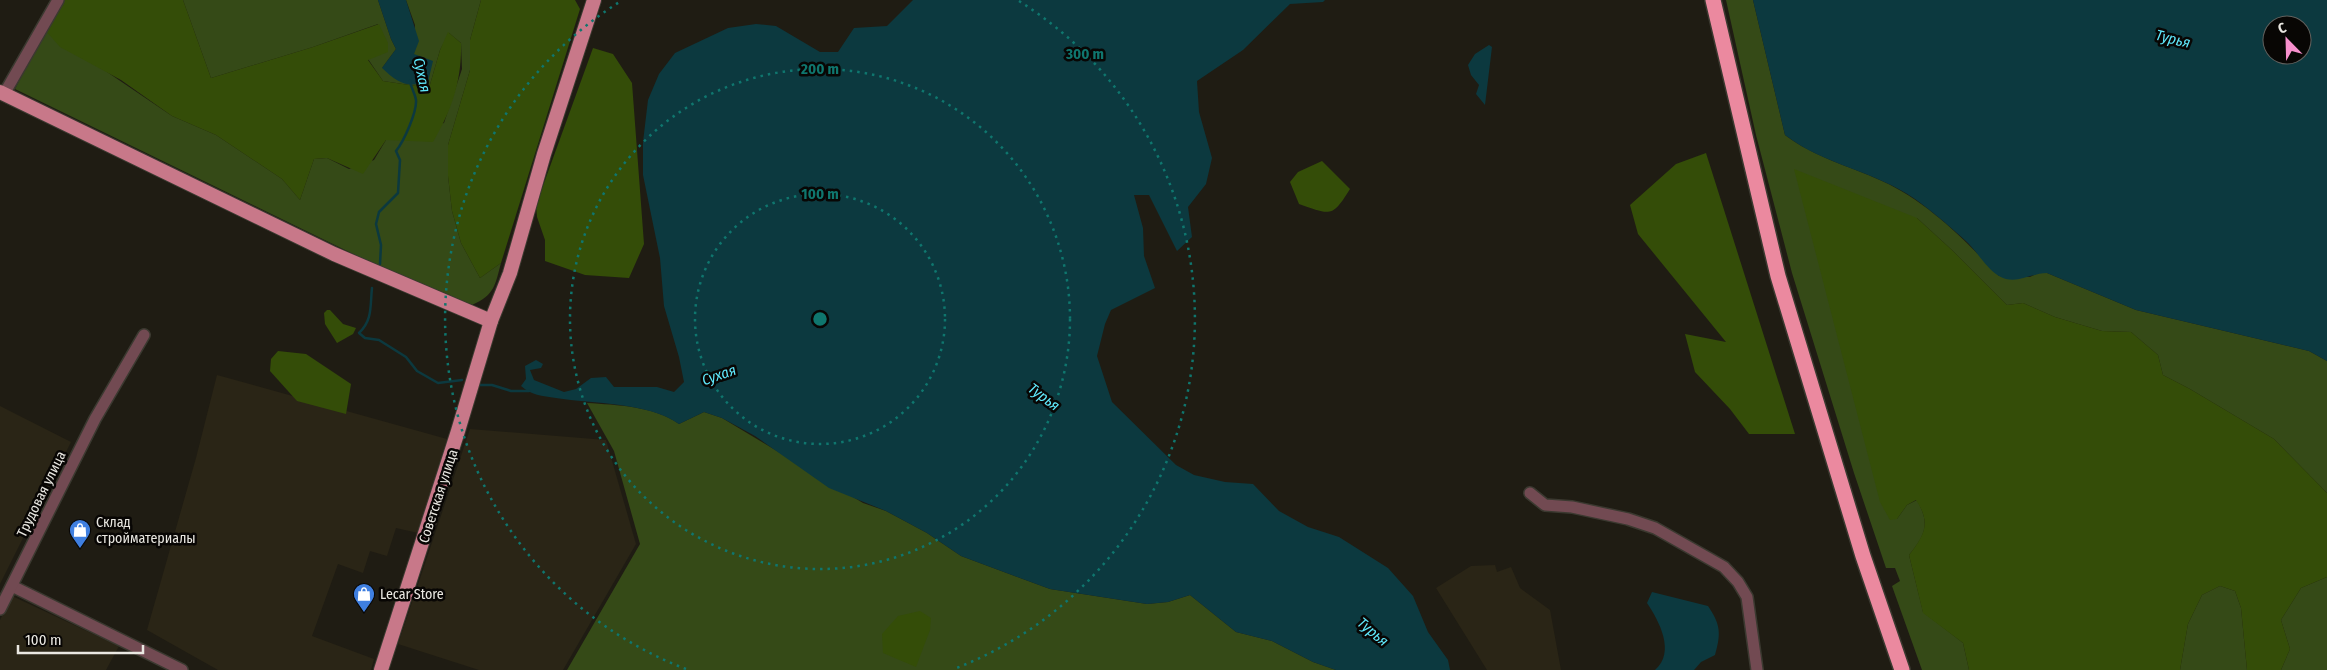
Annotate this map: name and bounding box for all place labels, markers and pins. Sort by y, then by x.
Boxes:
centre of rings [811,310,829,328]
place label: Склад стройматериалы [96,514,196,547]
shop icon: Склад стройматериалы [68,518,92,549]
shop icon: Lecar Store [352,582,376,613]
place label: Lecar Store [380,586,444,603]

